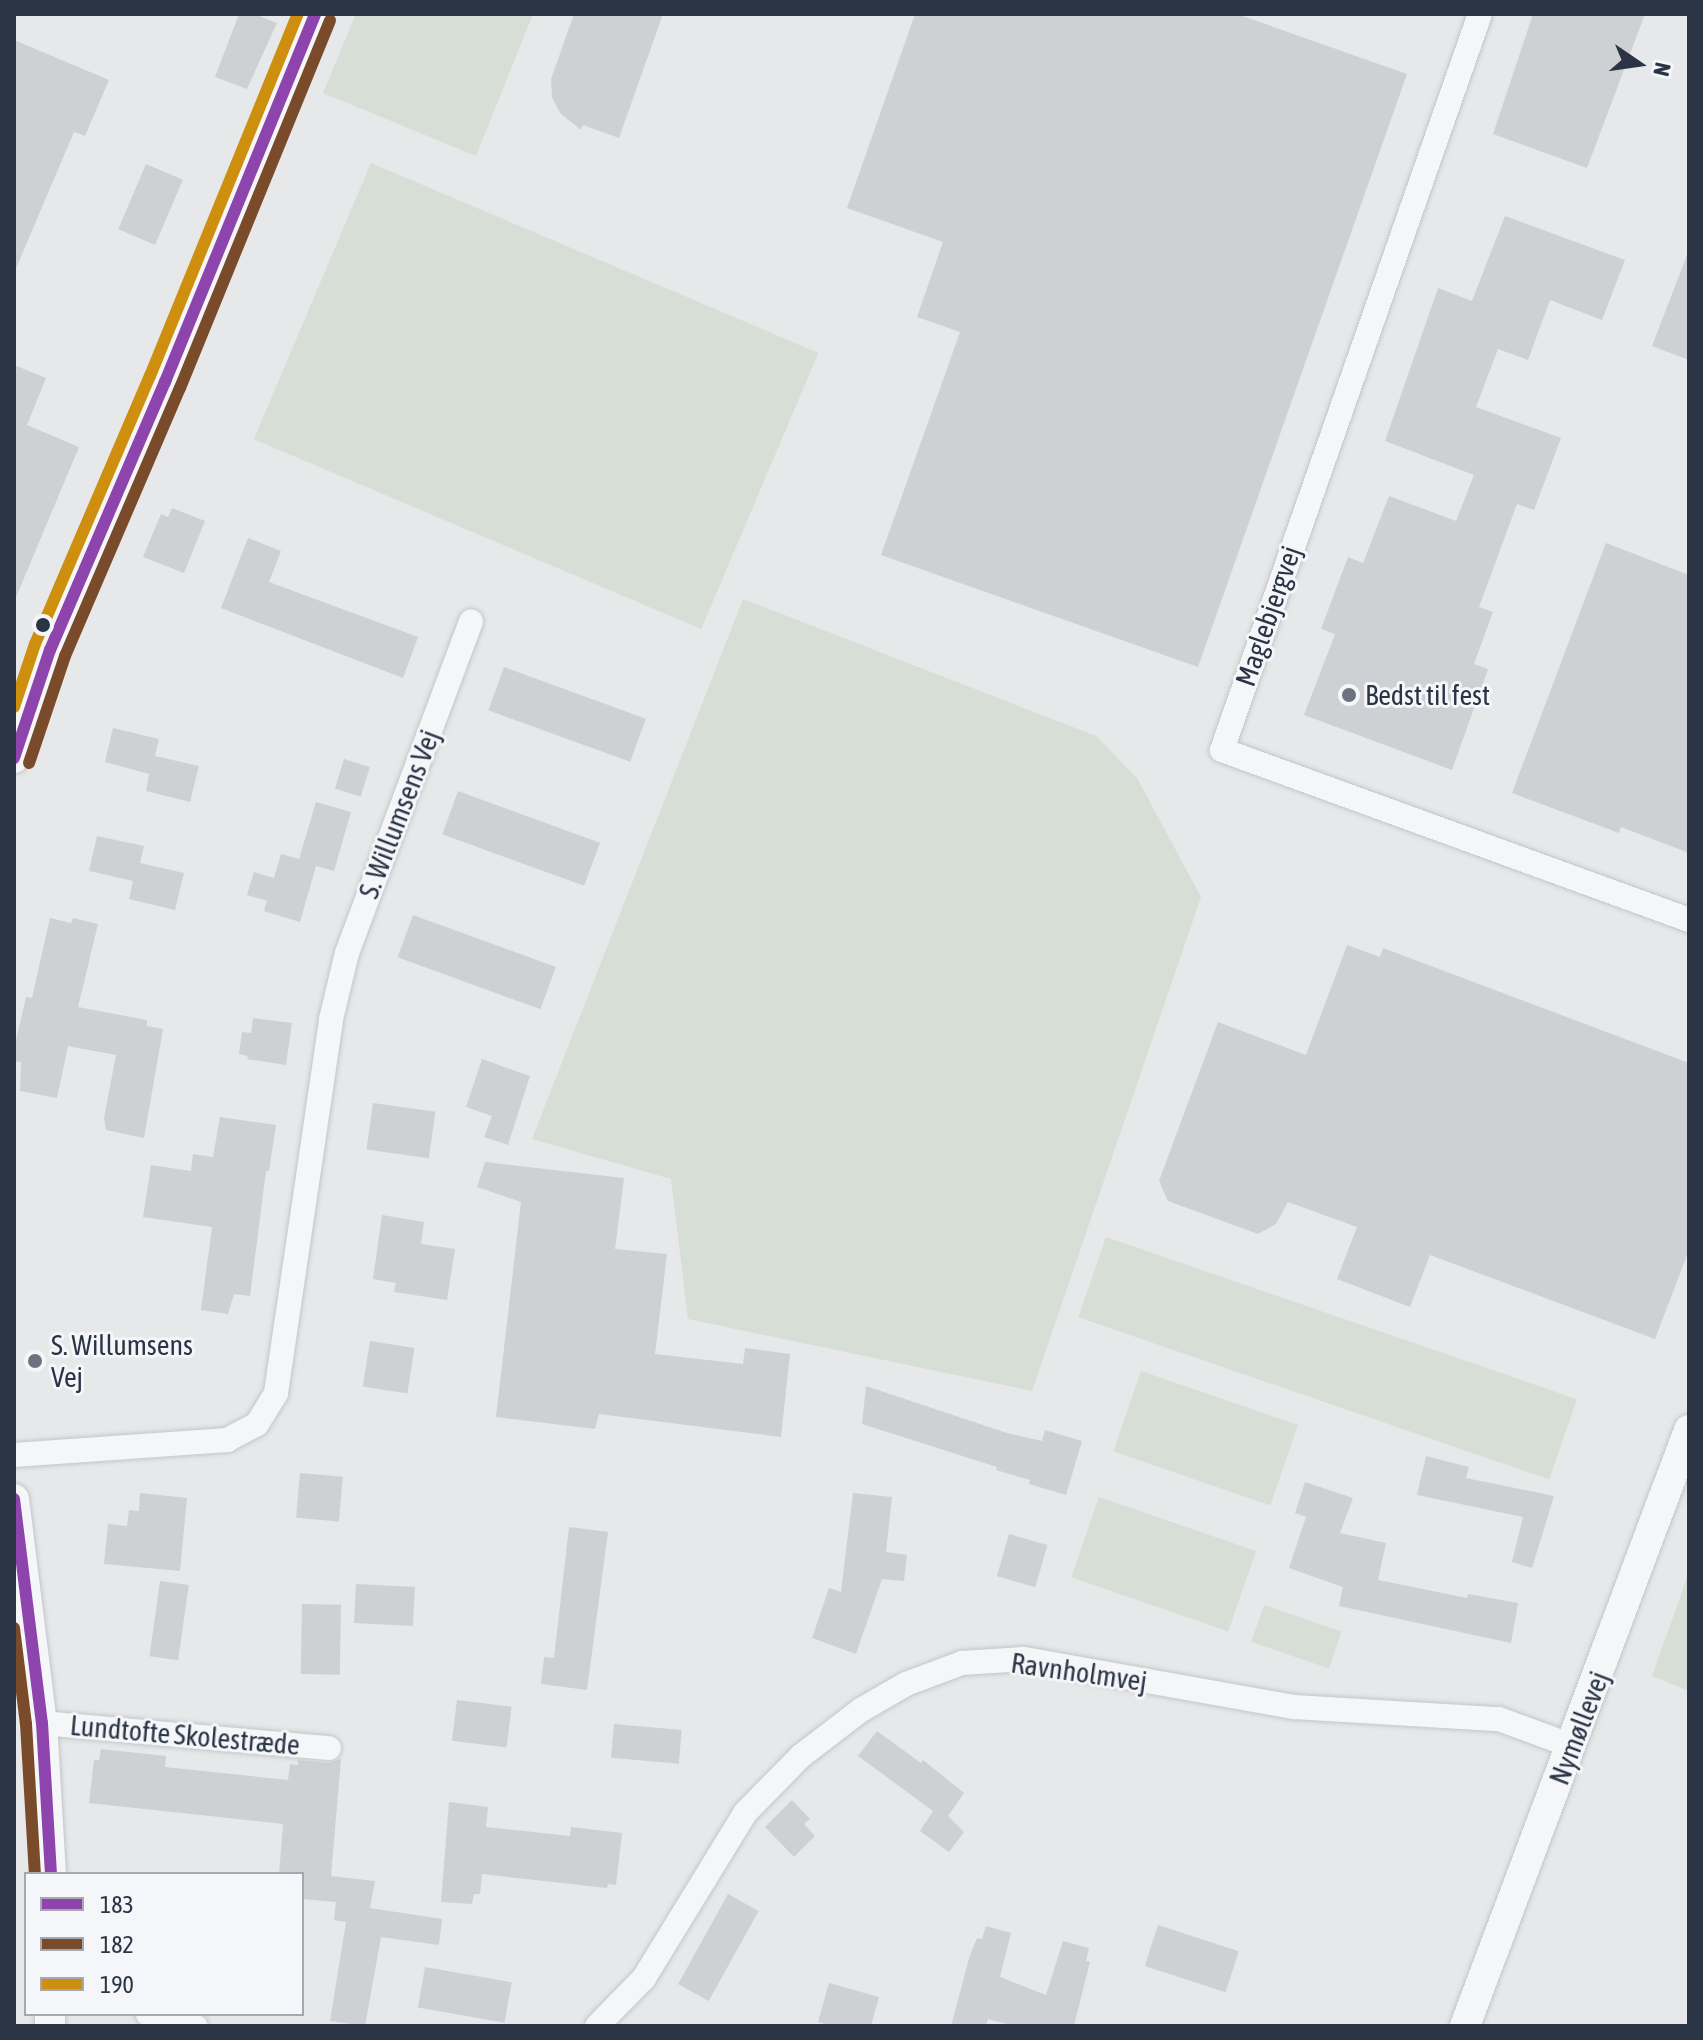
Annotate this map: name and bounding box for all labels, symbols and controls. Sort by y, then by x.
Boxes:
north arrow [1599,24,1679,104]
text: N [1648,60,1677,79]
street label: Maglebjergvej [1228,542,1308,690]
unlabelled marker [35,617,51,633]
place label: Bedst til fest [1365,678,1490,712]
marker: Bedst til fest [1340,686,1358,704]
street label: S. Willumsens Vej [351,725,447,903]
place label: S. Willumsens Vej [51,1328,193,1394]
marker: S. Willumsens Vej [26,1352,44,1370]
street label: Ravnholmvej [1009,1646,1149,1698]
street label: Nymøllevej [1542,1667,1616,1789]
street label: Lundtofte Skolestræde [69,1708,301,1762]
legend [24,1872,304,2016]
text: 183 [100,1891,134,1918]
text: 182 [100,1931,134,1958]
text: 190 [100,1971,134,1998]

